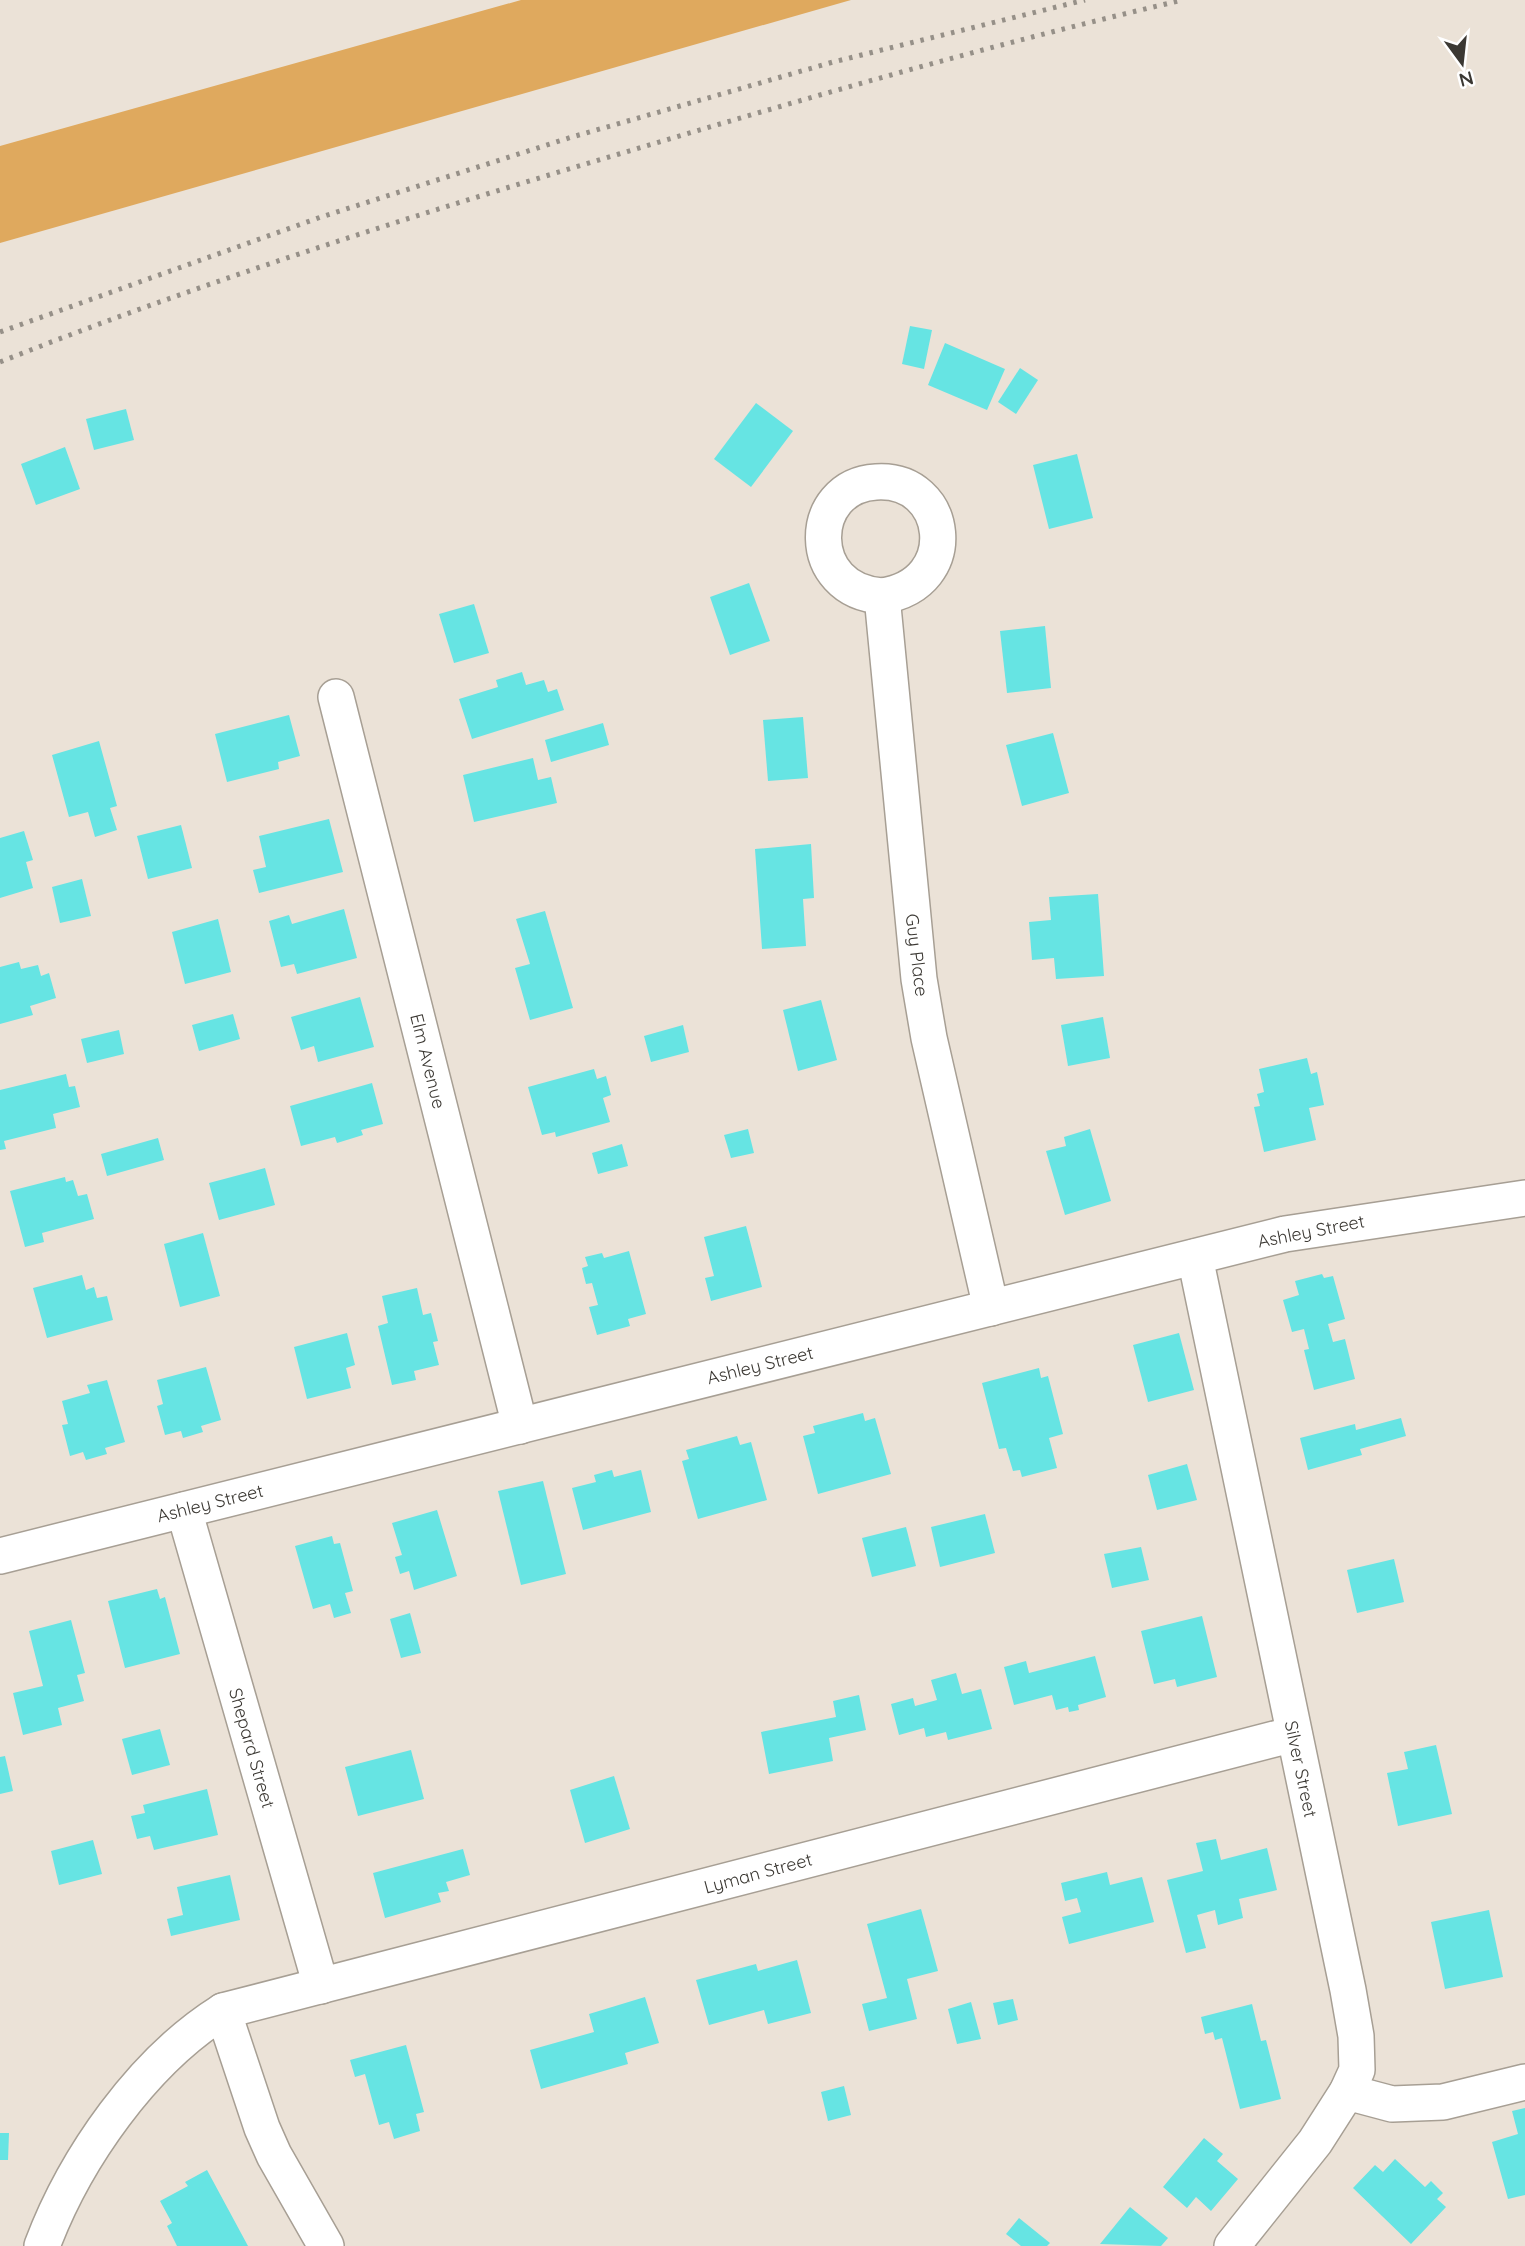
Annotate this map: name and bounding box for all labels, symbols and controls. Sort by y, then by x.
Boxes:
north arrow [1427,28,1497,98]
text: N [1457,66,1476,93]
street label: Guy Place [901,912,933,998]
street label: Elm Avenue [405,1011,451,1111]
street label: Ashley Street [1255,1209,1367,1253]
street label: Ashley Street [704,1341,816,1389]
street label: Ashley Street [154,1479,266,1527]
street label: Shepard Street [224,1685,280,1811]
street label: Silver Street [1280,1719,1322,1819]
street label: Lyman Street [701,1847,815,1899]

